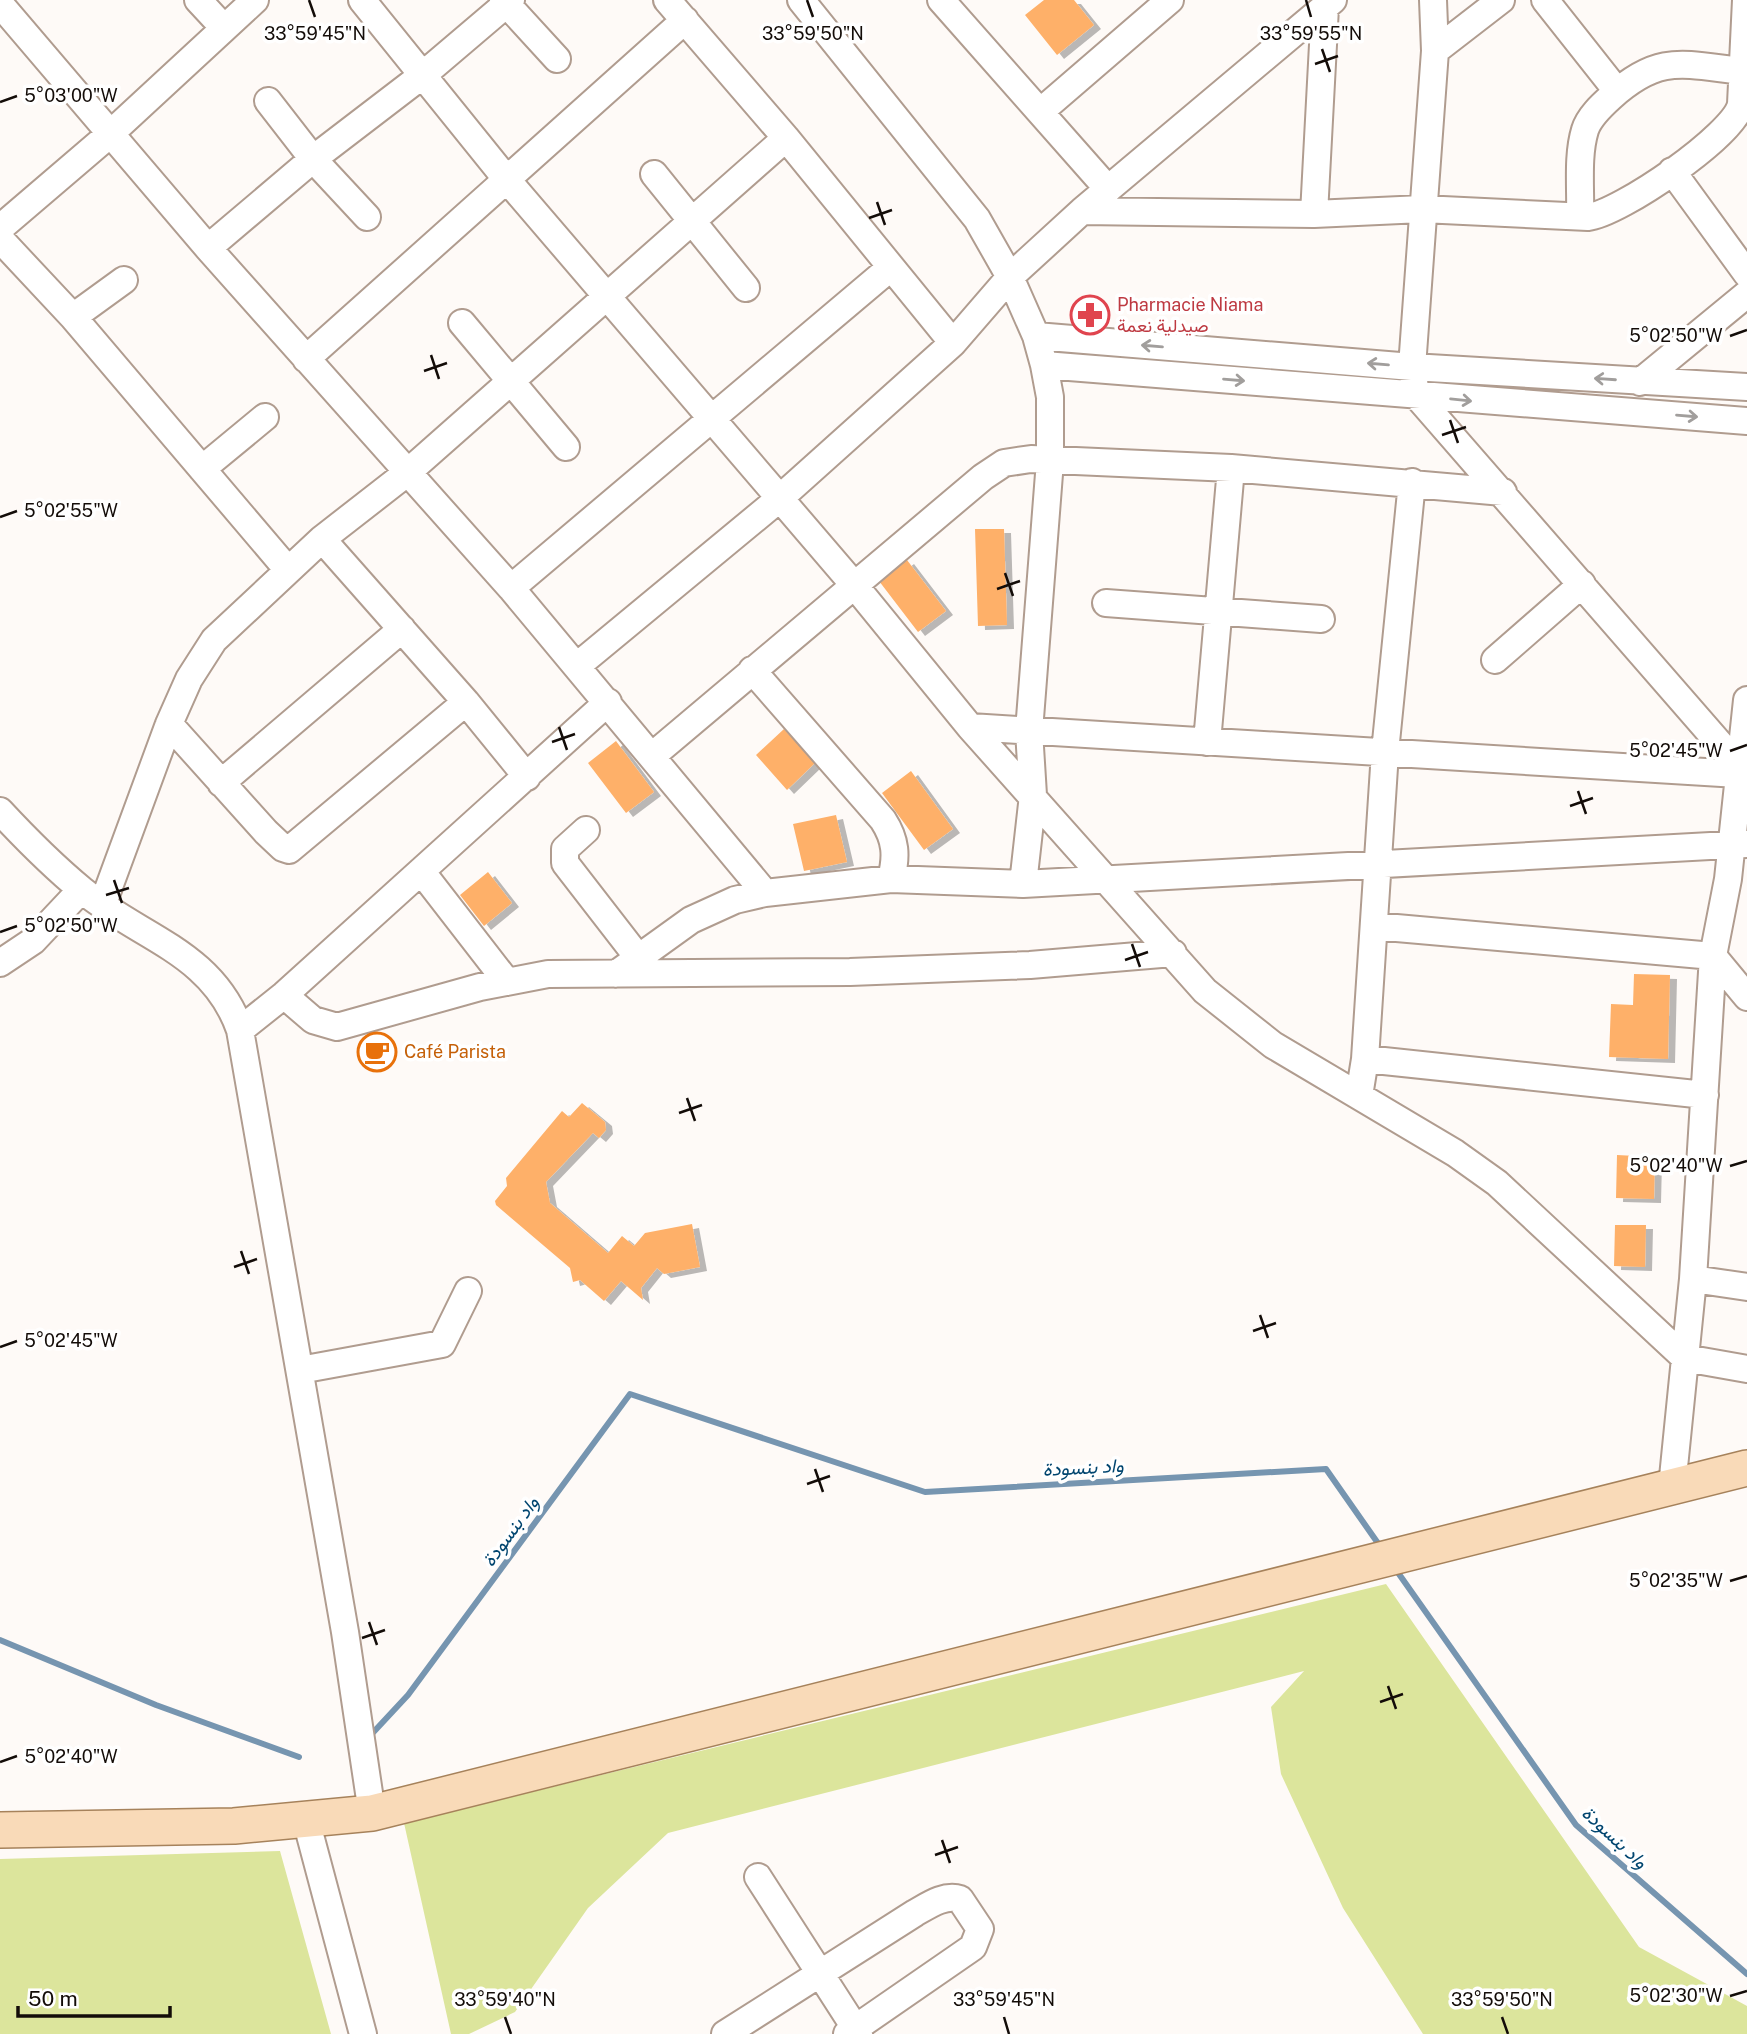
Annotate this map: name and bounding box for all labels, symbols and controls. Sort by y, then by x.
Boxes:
text: 33°59'45"N [264,23,366,44]
text: 33°59'50"N [762,23,864,44]
text: 33°59'55"N [1260,23,1362,44]
text: 5°03'00"W [24,85,118,106]
pharmacy icon: Pharmacie Niama صيدلية نعمة [1069,294,1111,336]
place label: Pharmacie Niama صيدلية نعمة [1117,294,1263,336]
text: 5°02'50"W [1629,325,1723,346]
one-way arrow [1141,339,1163,352]
one-way arrow [1368,357,1390,370]
one-way arrow [1595,372,1617,385]
one-way arrow [1222,374,1245,387]
one-way arrow [1449,393,1471,406]
one-way arrow [1676,410,1698,423]
text: 5°02'55"W [24,500,118,521]
text: 5°02'45"W [1629,740,1723,761]
text: 5°02'50"W [24,915,118,936]
cafe icon: Café Parista [356,1031,398,1073]
place label: Café Parista [404,1041,506,1062]
text: 5°02'40"W [1629,1155,1723,1176]
text: 5°02'45"W [24,1330,118,1351]
water label: واد بنسودة [1042,1454,1125,1481]
water label: واد بنسودة [477,1491,544,1571]
text: 5°02'35"W [1629,1570,1723,1591]
text: 5°02'40"W [24,1746,118,1767]
water label: واد بنسودة [1577,1801,1653,1874]
scale bar [18,1974,170,2018]
text: 5°02'30"W [1629,1985,1723,2006]
text: 50 m [28,1986,78,2011]
text: 33°59'40"N [454,1989,556,2010]
text: 33°59'45"N [953,1989,1055,2010]
text: 33°59'50"N [1451,1989,1553,2010]

